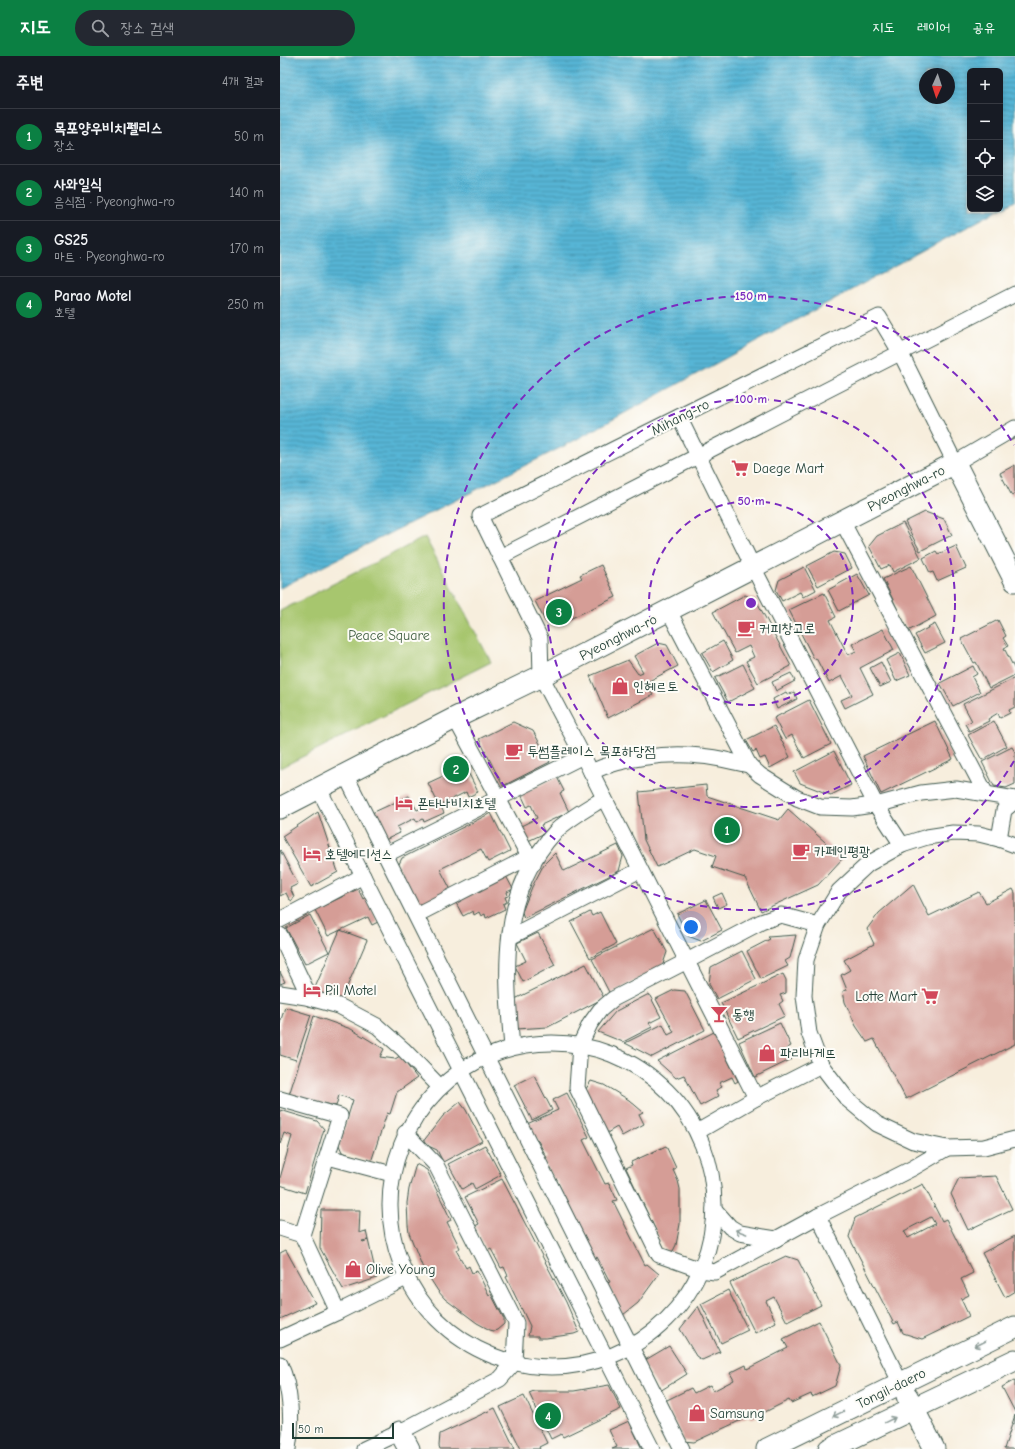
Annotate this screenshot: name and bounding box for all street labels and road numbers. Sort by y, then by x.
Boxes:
street label: Mihang-ro [648,396,712,439]
street label: Pyeonghwa-ro [865,462,948,515]
street label: Pyeonghwa-ro [577,611,660,664]
street label: Tongil-daero [854,1364,929,1412]

